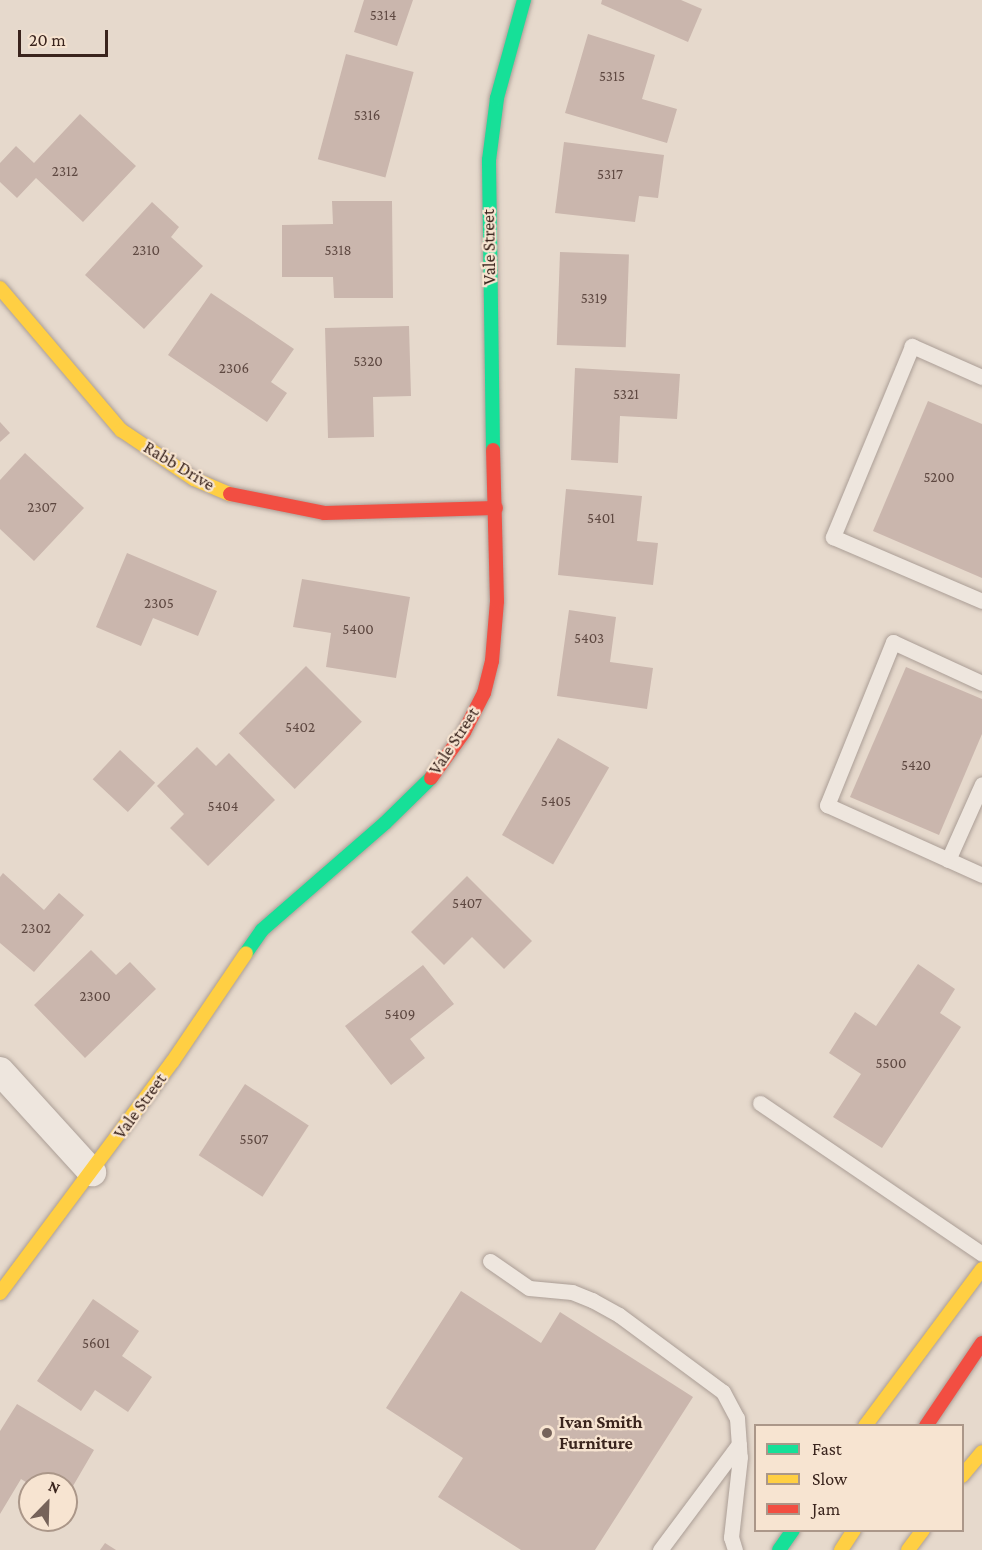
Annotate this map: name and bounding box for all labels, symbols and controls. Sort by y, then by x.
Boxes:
house number: 5314 [370,7,396,25]
scale bar [21,18,111,56]
text: 20 m [29,30,66,50]
house number: 5315 [599,68,625,86]
house number: 5316 [354,107,380,125]
house number: 2312 [52,163,78,181]
house number: 5317 [597,166,623,184]
street label: Vale Street [478,209,500,285]
house number: 2310 [132,242,160,260]
house number: 5318 [324,242,352,260]
house number: 5319 [581,290,607,308]
house number: 5320 [353,353,383,371]
house number: 2306 [219,360,249,378]
house number: 5321 [613,386,639,404]
street label: Rabb Drive [139,436,219,496]
house number: 5200 [924,469,954,487]
house number: 2307 [27,499,57,517]
house number: 5401 [587,510,615,528]
house number: 2305 [144,595,174,613]
house number: 5400 [342,621,374,639]
house number: 5403 [574,630,604,648]
street label: Vale Street [424,703,484,779]
house number: 5402 [285,719,315,737]
house number: 5420 [901,757,931,775]
house number: 5405 [541,793,571,811]
house number: 5404 [208,798,238,816]
house number: 5407 [452,895,482,913]
house number: 2302 [21,920,51,938]
house number: 2300 [79,988,111,1006]
house number: 5409 [385,1006,415,1024]
house number: 5500 [876,1055,906,1073]
street label: Vale Street [109,1069,171,1143]
house number: 5507 [239,1131,269,1149]
house number: 5601 [82,1335,110,1353]
place label: Ivan Smith Furniture [559,1412,642,1454]
legend [754,1424,964,1532]
marker: Ivan Smith Furniture [540,1426,554,1440]
text: Fast [812,1439,842,1459]
text: Slow [812,1469,847,1489]
north arrow [18,1472,78,1532]
text: N [46,1477,63,1497]
text: Jam [812,1499,840,1519]

